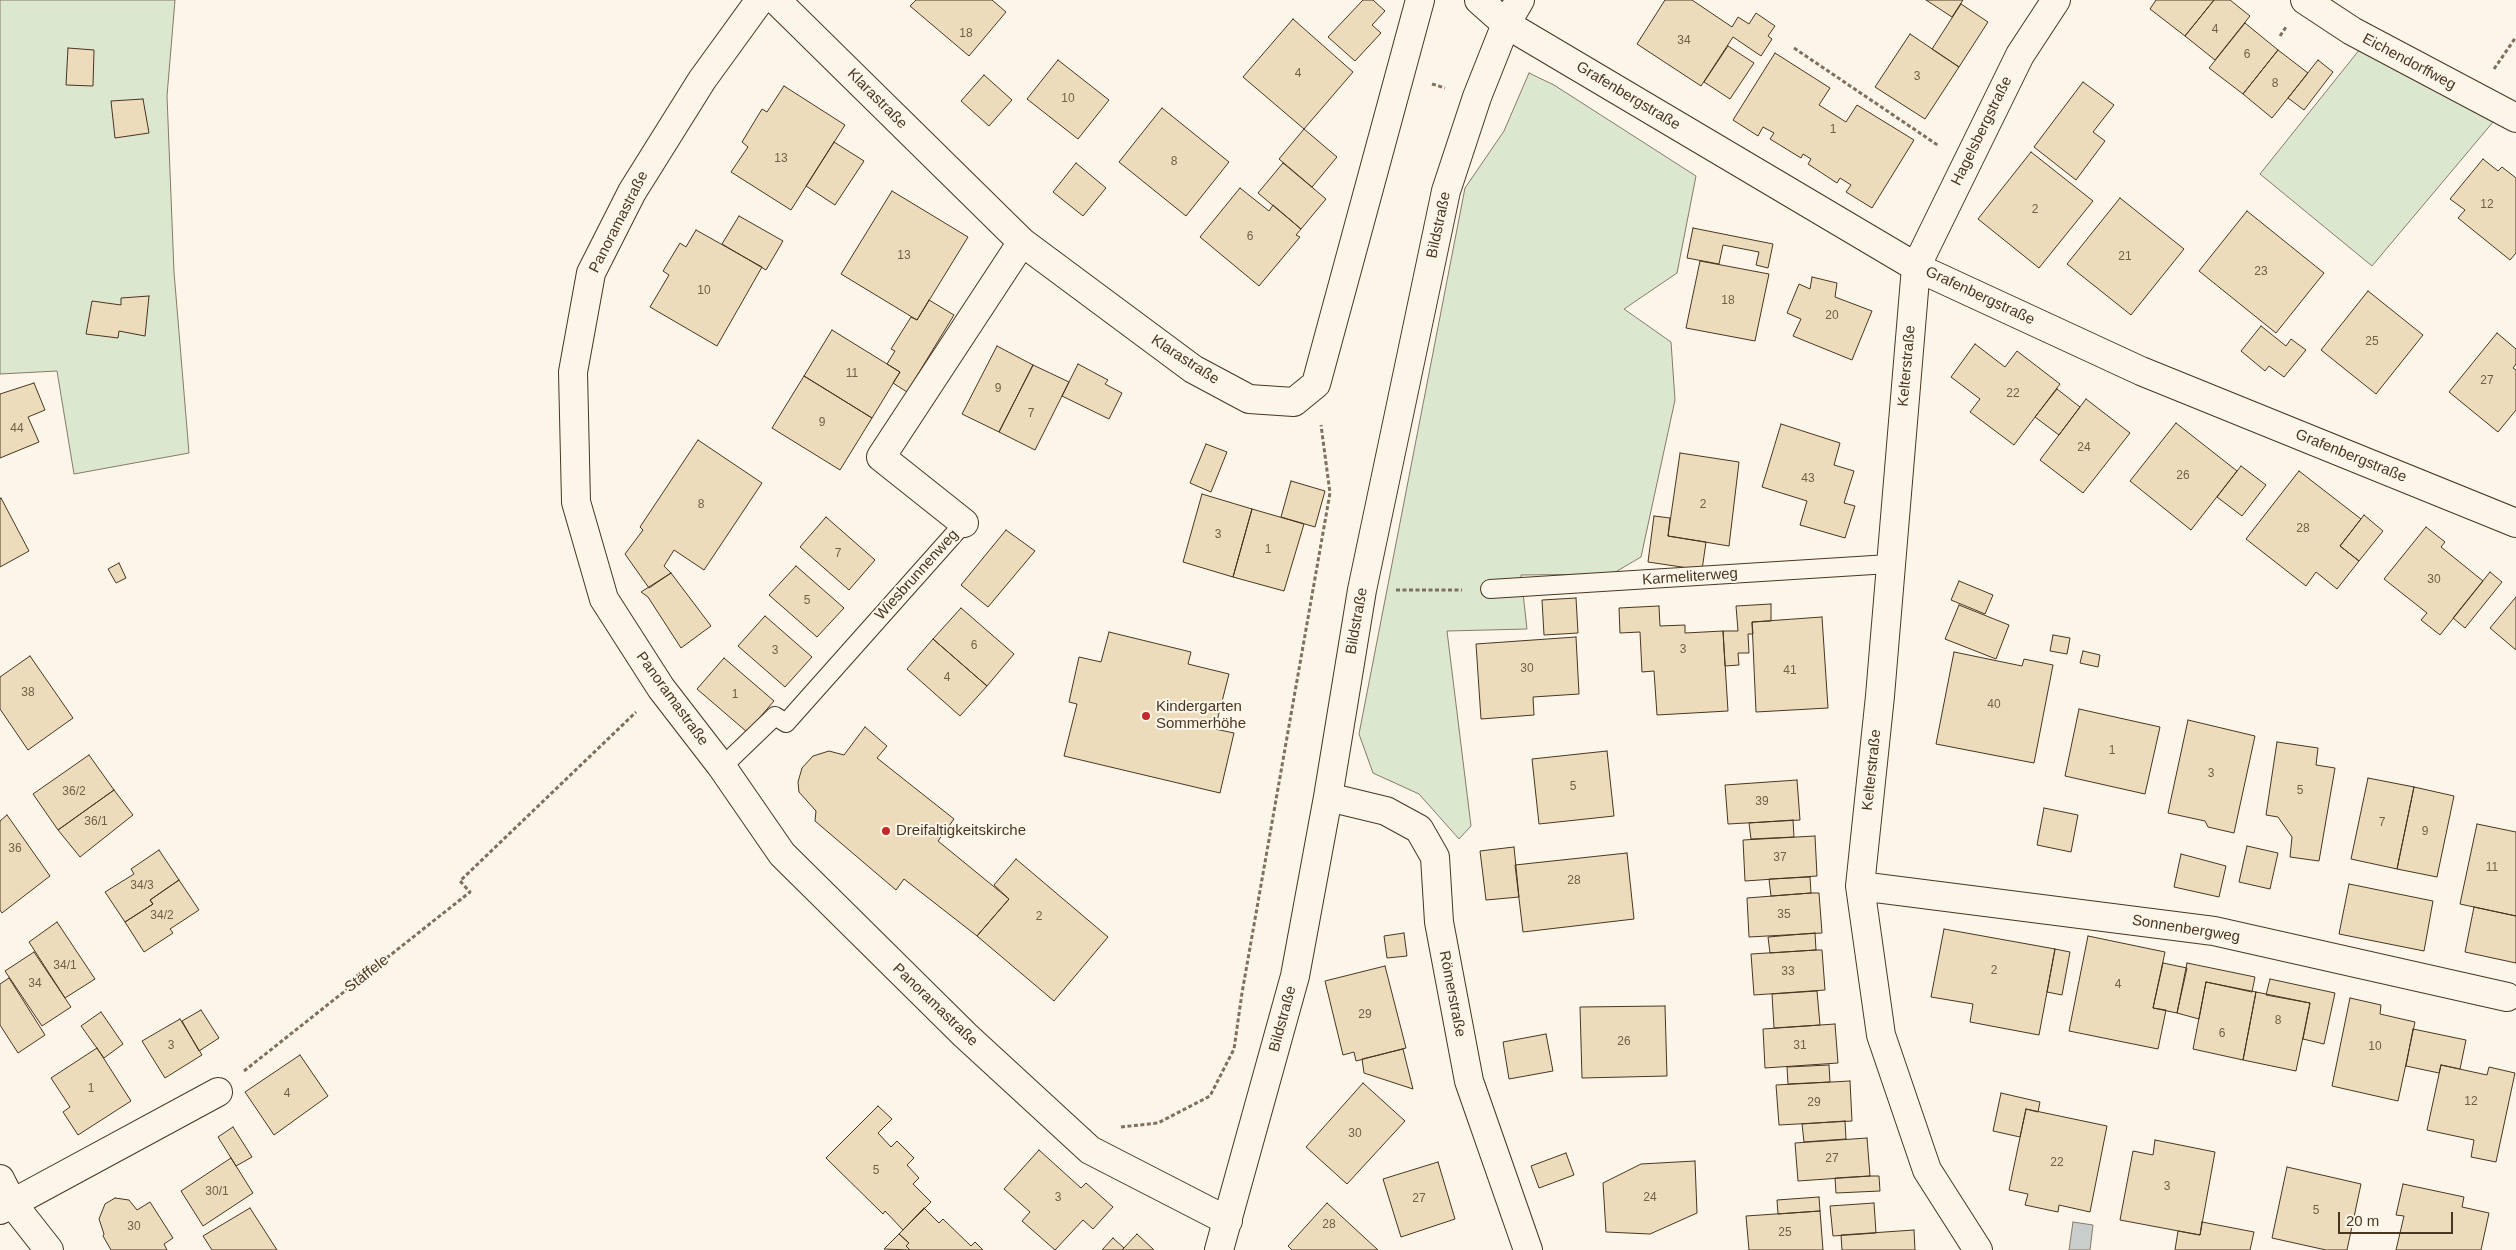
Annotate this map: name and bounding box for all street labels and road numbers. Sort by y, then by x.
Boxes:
street label: Eichendorffweg [2359,30,2459,94]
street label: Grafenbergstraße [1573,58,1683,134]
street label: Klarastraße [843,65,911,133]
street label: Hagelsbergstraße [1948,73,2016,189]
street label: Panoramastraße [586,168,652,276]
street label: Bildstraße [1423,190,1455,260]
street label: Grafenbergstraße [1923,263,2037,329]
street label: Kelterstraße [1894,325,1920,407]
street label: Klarastraße [1148,331,1222,389]
street label: Grafenbergstraße [2293,425,2409,487]
street label: Wiesbrunnenweg [872,526,962,624]
street label: Karmeliterweg [1642,565,1738,589]
street label: Bildstraße [1342,586,1372,656]
street label: Panoramastraße [632,649,712,749]
street label: Kelterstraße [1859,728,1885,812]
street label: Sonnenbergweg [2131,912,2241,946]
street label: Römerstraße [1435,949,1469,1039]
street label: Stäffele [342,951,392,997]
street label: Panoramastraße [889,960,981,1050]
street label: Bildstraße [1266,984,1300,1054]

